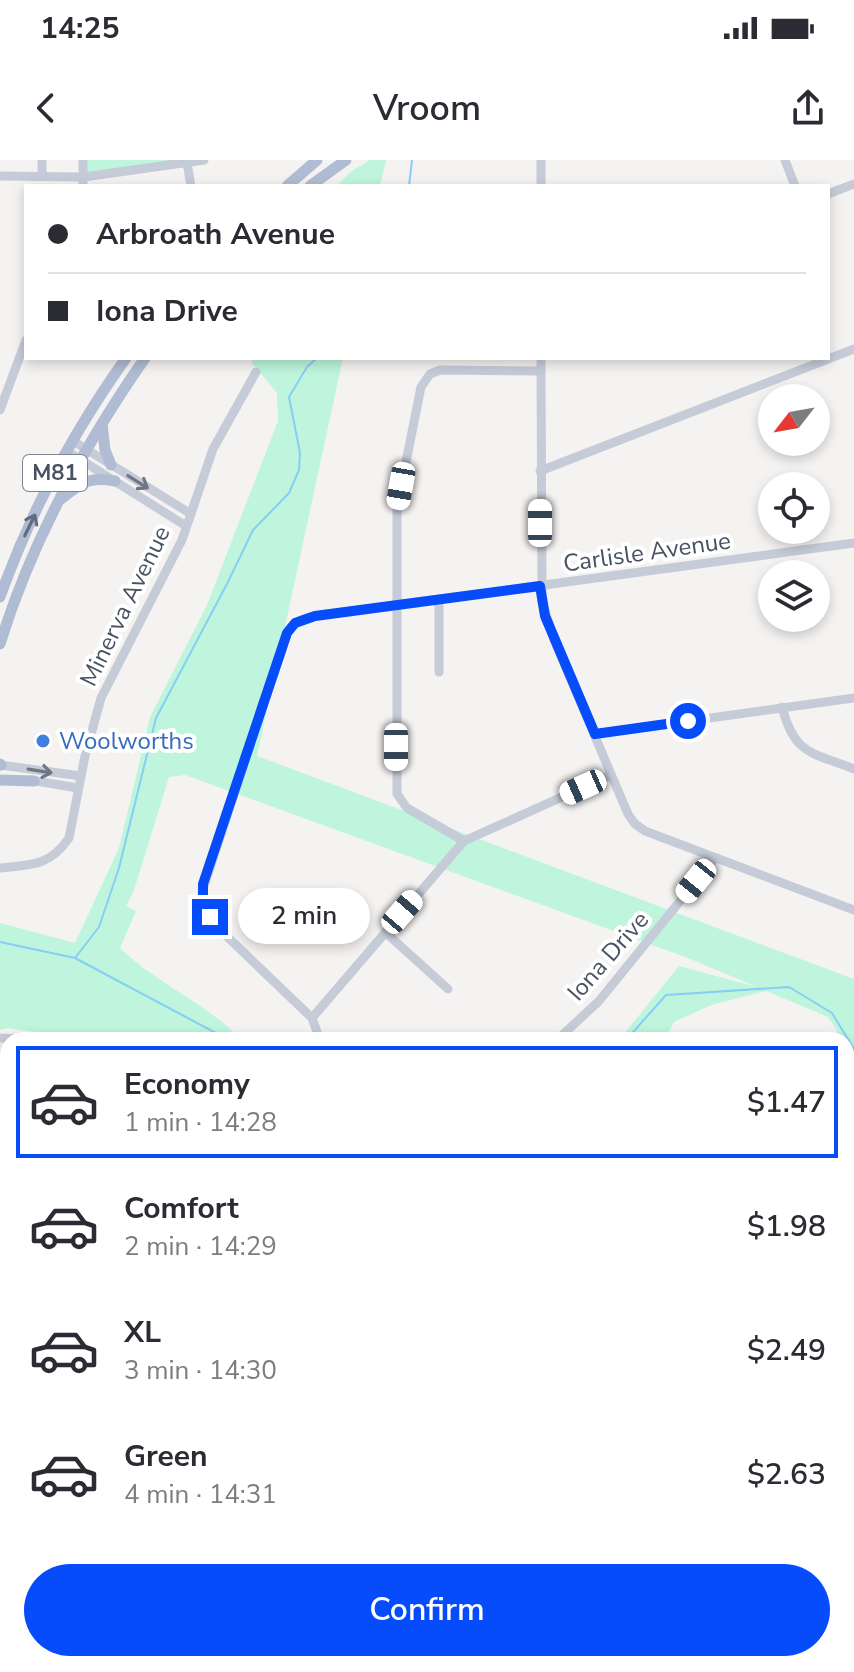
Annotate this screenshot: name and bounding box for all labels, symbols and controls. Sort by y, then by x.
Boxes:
text: 14:25 [40,8,119,49]
text: Vroom [373,84,481,133]
icon: back [24,86,68,130]
icon: share [786,86,830,130]
text: Arbroath Avenue [96,214,335,255]
text: Iona Drive [96,291,238,332]
north arrow [758,384,830,456]
map controls [758,384,830,632]
road number: M81 [23,455,87,491]
car [385,460,417,512]
button: locate [758,472,830,544]
one-way arrow [126,474,149,490]
car [528,499,552,547]
one-way arrow [23,514,38,538]
street label: Minerva Avenue [72,521,178,691]
street label: Carlisle Avenue [561,524,733,580]
button: layers [758,560,830,632]
route start [670,703,706,739]
car [384,723,408,771]
place label: Woolworths [59,725,194,757]
marker: Woolworths [34,732,52,750]
one-way arrow [27,764,52,779]
car [556,766,610,808]
car [672,855,720,907]
car [377,886,427,938]
callout: 2 min [238,889,370,945]
text: 2 min [271,898,337,933]
route end [192,899,228,935]
street label: Iona Drive [560,904,656,1008]
text: Economy [124,1064,250,1105]
icon: car [28,1066,100,1138]
text: $1.47 [747,1082,826,1123]
text: 1 min · 14:28 [124,1105,277,1140]
text: Comfort [124,1188,239,1229]
icon: car [28,1190,100,1262]
text: $1.98 [747,1206,826,1247]
text: 2 min · 14:29 [124,1229,277,1264]
text: XL [124,1312,161,1353]
icon: car [28,1314,100,1386]
text: $2.49 [747,1330,826,1371]
text: 3 min · 14:30 [124,1353,277,1388]
text: Green [124,1436,208,1477]
icon: car [28,1438,100,1510]
text: $2.63 [747,1454,826,1495]
text: 4 min · 14:31 [124,1477,277,1512]
button: Confirm [24,1564,830,1656]

